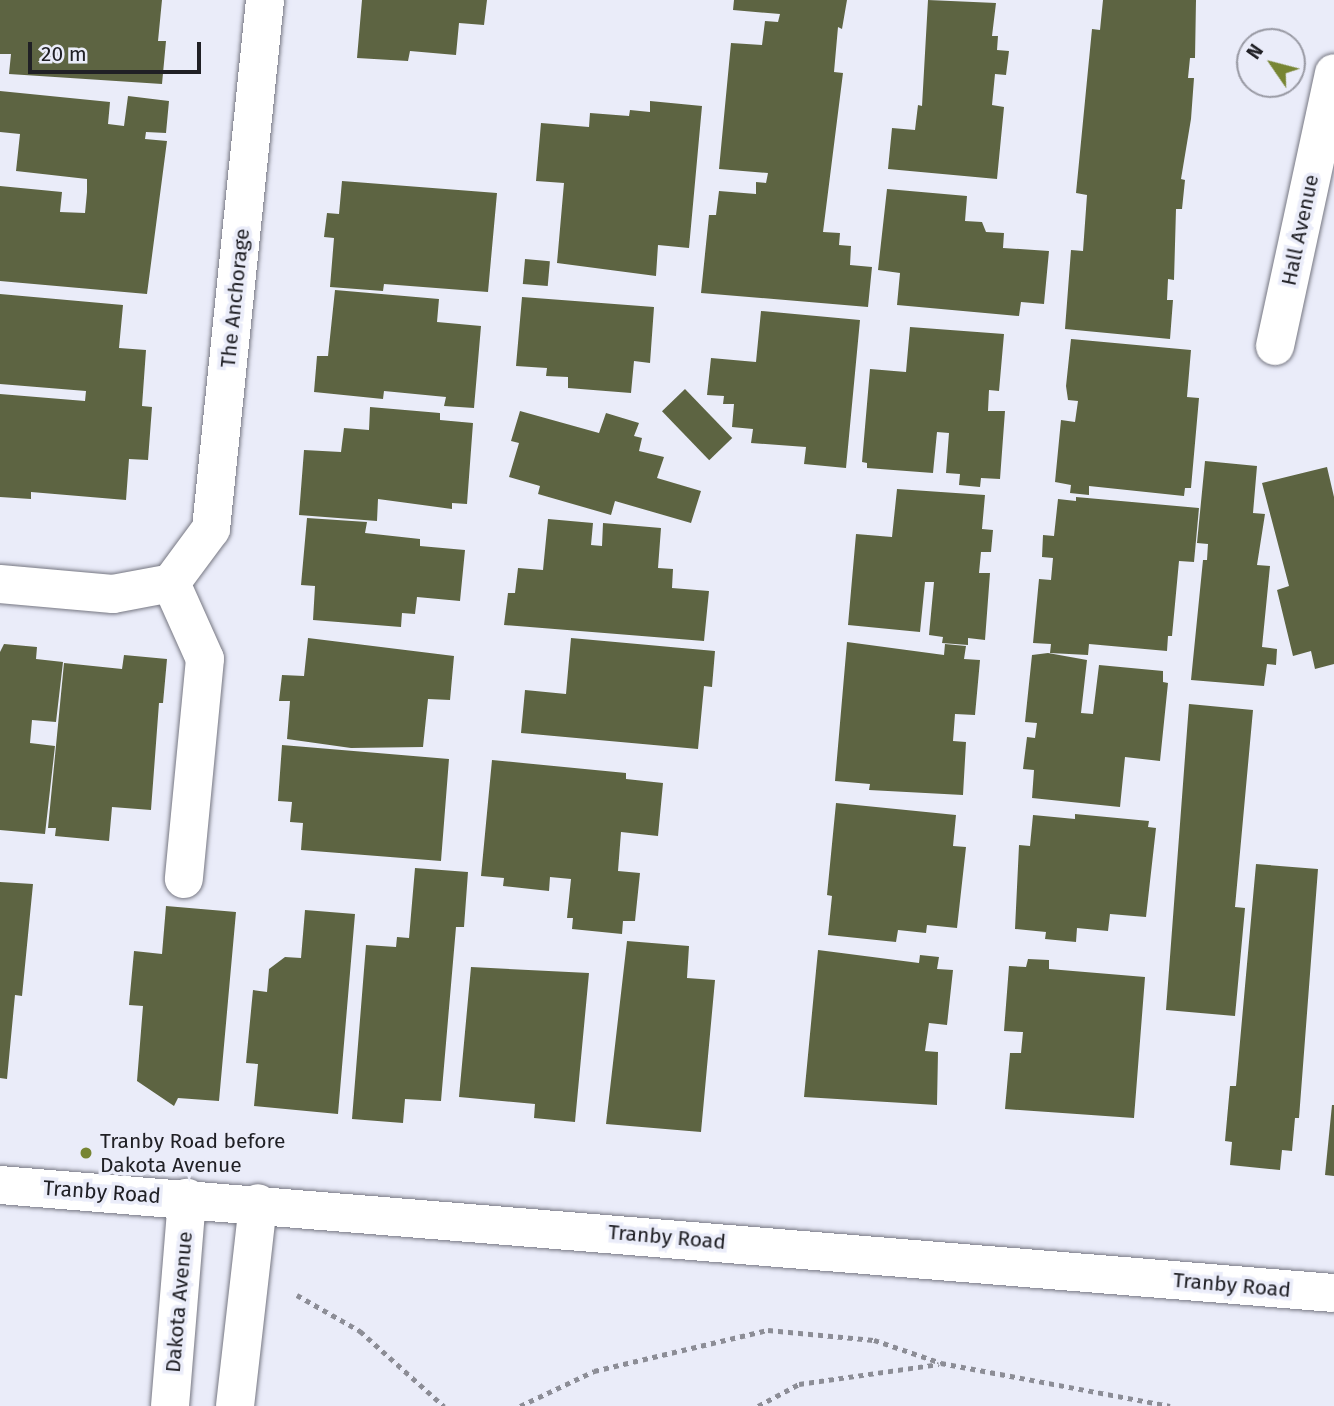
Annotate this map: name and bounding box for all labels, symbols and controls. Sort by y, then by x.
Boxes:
scale bar [32,28,205,72]
north arrow [1236,28,1306,98]
text: N [1242,40,1268,64]
text: 20 m [41,41,87,67]
street label: Hall Avenue [1276,172,1324,288]
street label: The Anchorage [215,227,255,369]
place label: Tranby Road before Dakota Avenue [100,1128,286,1178]
marker: Tranby Road before Dakota Avenue [78,1145,94,1161]
street label: Tranby Road [42,1175,162,1209]
street label: Tranby Road [607,1219,727,1255]
street label: Dakota Avenue [160,1230,198,1374]
street label: Tranby Road [1172,1267,1292,1303]

